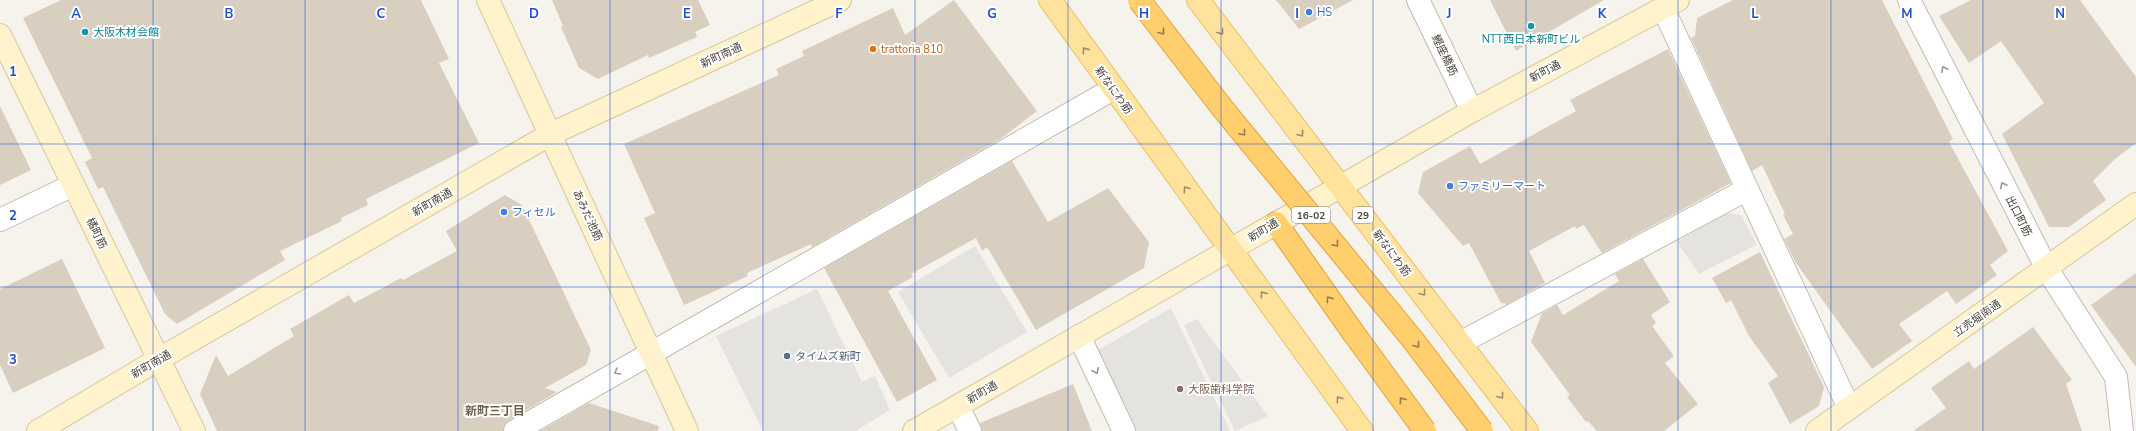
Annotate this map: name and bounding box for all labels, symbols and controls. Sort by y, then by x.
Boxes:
text: A [71,5,81,23]
text: B [225,5,234,23]
text: C [377,5,386,23]
text: D [529,5,539,23]
text: E [683,5,691,23]
text: F [835,5,843,23]
text: G [987,5,997,23]
text: H [1139,5,1149,23]
text: I [1295,5,1299,23]
place label: HS [1317,5,1332,20]
text: J [1446,5,1451,23]
text: K [1598,5,1607,23]
text: L [1751,5,1759,23]
text: M [1901,5,1913,23]
text: N [2055,5,2065,23]
marker: HS [1304,7,1314,17]
marker: NTT西日本新町ビル [1526,21,1536,31]
place label: 大阪木材会館 [93,25,159,40]
marker: 大阪木材会館 [80,27,90,37]
one-way arrow [1157,27,1164,34]
one-way arrow [1216,27,1223,34]
street label: 鰹座橋筋 [1428,32,1461,78]
place label: NTT西日本新町ビル [1482,32,1580,47]
street label: 新町南通 [698,39,744,72]
place label: trattoria 810 [881,42,944,57]
marker: trattoria 810 [868,44,878,54]
one-way arrow [1083,47,1090,54]
street label: 新町通 [1527,57,1563,86]
text: 1 [9,63,17,81]
street label: 新なにわ筋 [1091,64,1136,117]
one-way arrow [1941,66,1949,73]
one-way arrow [1239,129,1246,136]
one-way arrow [1296,130,1304,137]
place label: ファミリーマート [1458,179,1546,194]
marker: ファミリーマート [1445,181,1455,191]
one-way arrow [2001,181,2008,189]
street label: 新町南通 [409,185,455,220]
one-way arrow [1184,186,1191,193]
street label: あみだ池筋 [569,187,606,243]
street label: 出口町筋 [2002,193,2035,239]
place label: フィセル [512,205,556,220]
text: 2 [9,207,17,225]
marker: フィセル [499,207,509,217]
road number: 16-02 [1292,207,1330,223]
road number: 29 [1353,207,1373,223]
street label: 橘町筋 [83,215,111,251]
street label: 新町通 [1245,216,1281,245]
street label: 新なにわ筋 [1369,227,1414,280]
one-way arrow [1331,239,1338,246]
one-way arrow [1418,288,1425,295]
one-way arrow [1260,291,1268,298]
one-way arrow [1326,296,1334,303]
street label: 立売堀南通 [1950,296,2004,340]
one-way arrow [1412,340,1419,347]
street label: 新町南通 [128,347,174,382]
place label: タイムズ新町 [795,349,861,364]
text: 3 [9,351,17,369]
marker: タイムズ新町 [782,351,792,361]
one-way arrow [614,367,621,374]
one-way arrow [1091,367,1099,375]
street label: 新町通 [964,378,1000,407]
place label: 大阪歯科学院 [1188,382,1254,397]
marker: 大阪歯科学院 [1175,384,1185,394]
one-way arrow [1496,392,1503,399]
one-way arrow [1337,397,1344,404]
one-way arrow [1400,397,1407,404]
district label: 新町三丁目 [465,403,525,419]

